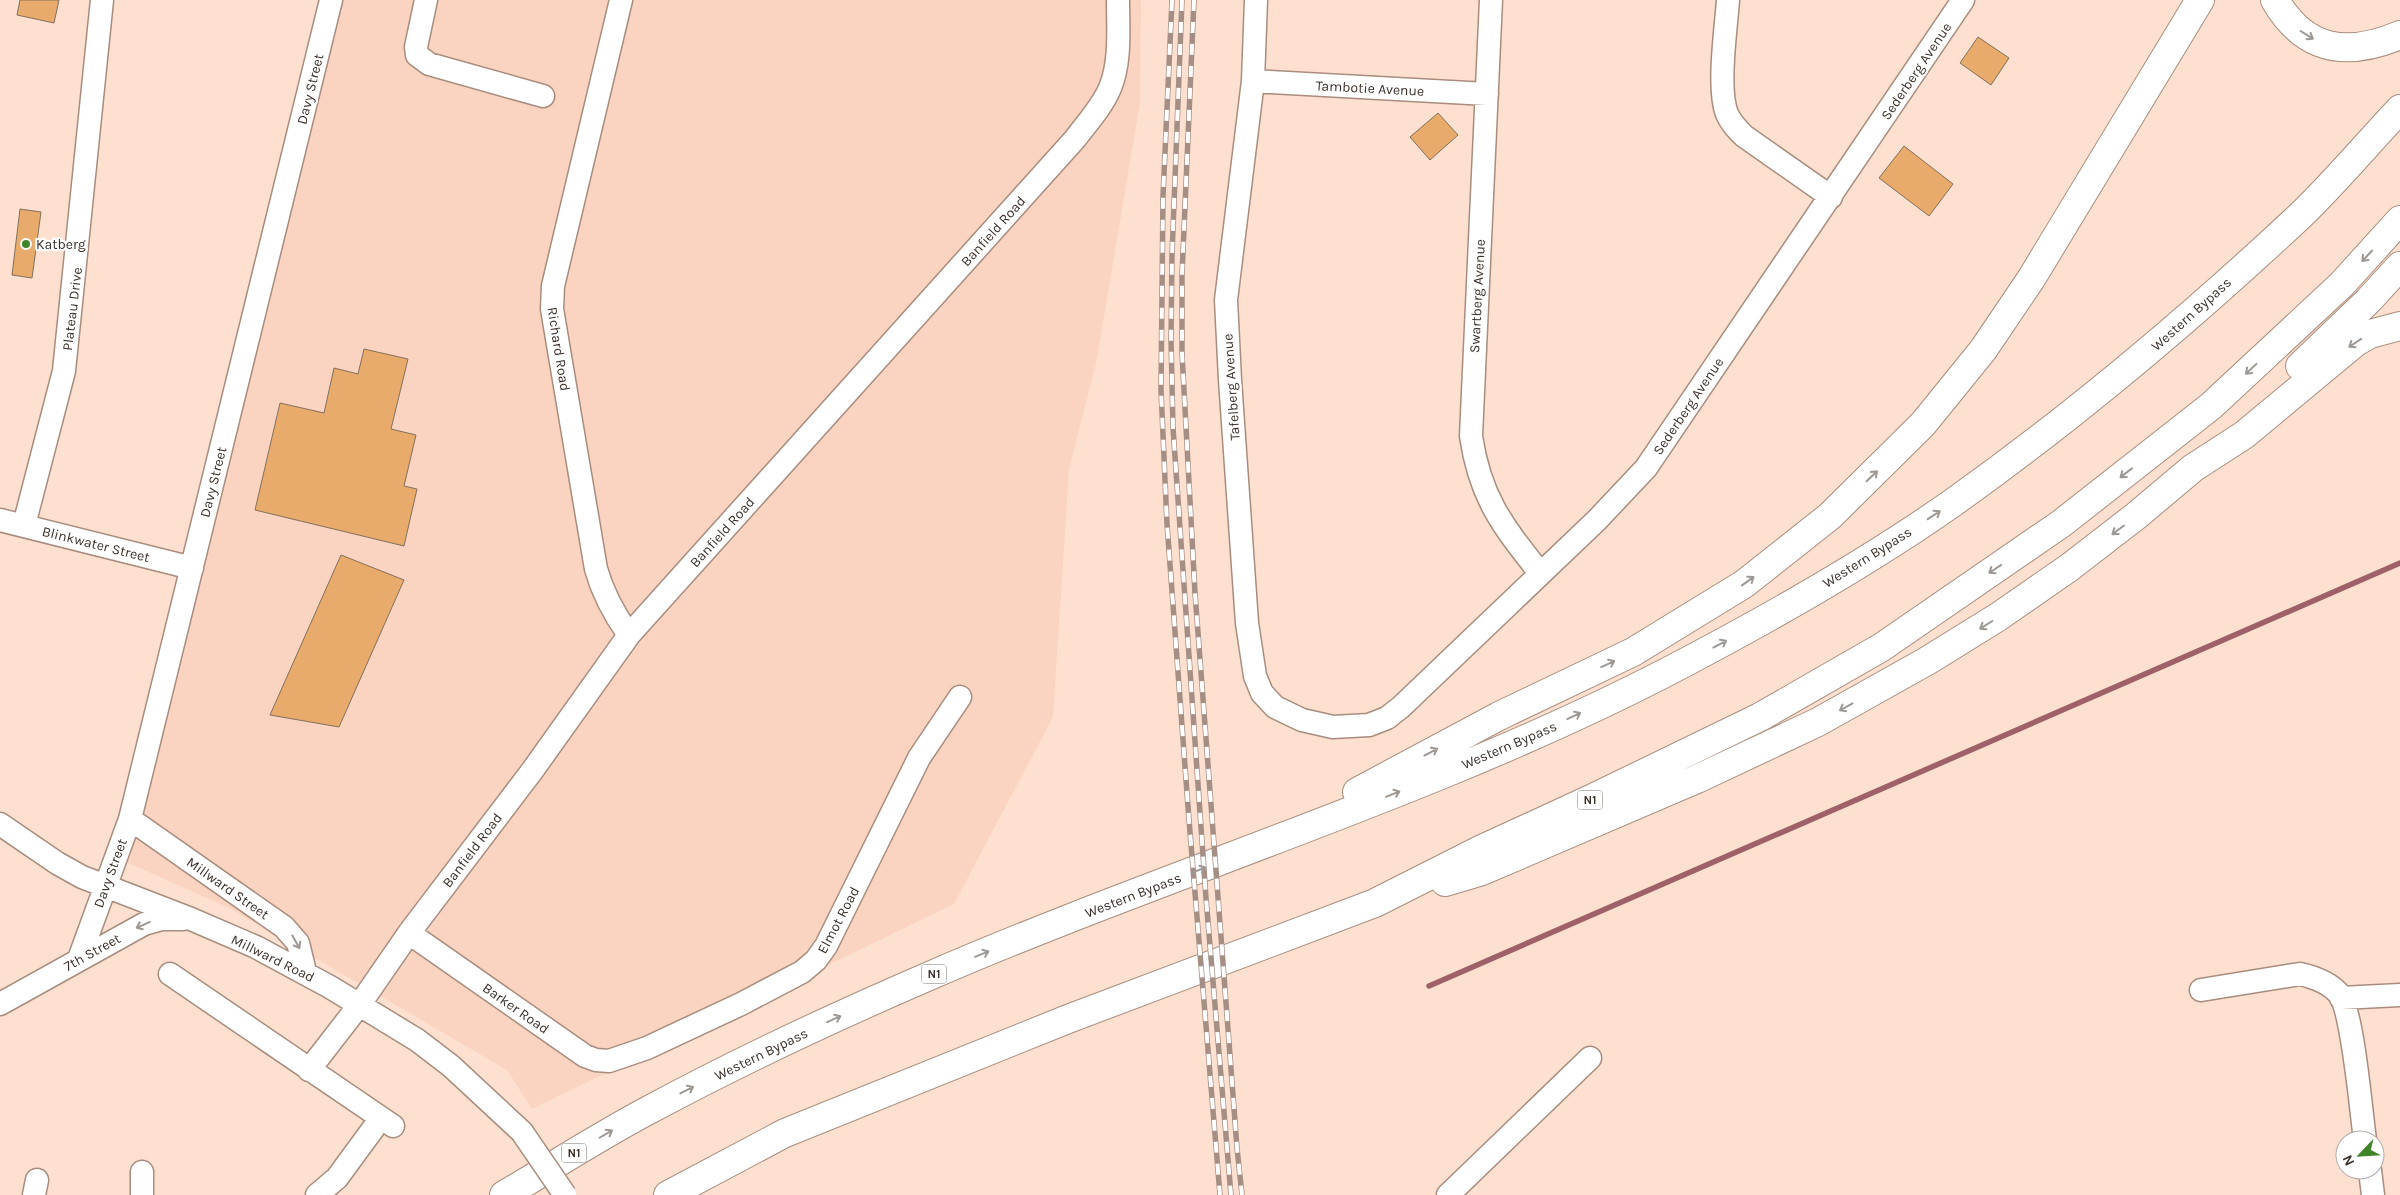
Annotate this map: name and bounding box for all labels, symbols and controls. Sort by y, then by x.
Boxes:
street label: Sederberg Avenue [1878,19,1955,123]
one-way arrow [2300,31,2314,41]
street label: Davy Street [293,52,327,126]
street label: Tambotie Avenue [1315,77,1425,100]
street label: Banfield Road [957,193,1029,270]
place label: Katberg [36,236,86,253]
marker: Katberg [20,238,32,250]
street label: Swartberg Avenue [1466,239,1489,354]
one-way arrow [2361,249,2373,262]
street label: Plateau Drive [59,266,86,352]
street label: Western Bypass [2148,274,2235,355]
street label: Richard Road [543,306,574,392]
street label: Tafelberg Avenue [1219,333,1244,441]
one-way arrow [2348,338,2362,348]
street label: Sederberg Avenue [1650,354,1727,458]
one-way arrow [2244,363,2257,375]
street label: Davy Street [196,445,230,519]
one-way arrow [2120,468,2133,479]
one-way arrow [1866,470,1878,483]
street label: Banfield Road [686,494,758,571]
one-way arrow [1927,510,1941,520]
street label: Blinkwater Street [40,523,151,566]
street label: Western Bypass [1820,523,1915,592]
one-way arrow [2112,525,2125,536]
one-way arrow [1988,564,2002,574]
one-way arrow [1741,576,1755,586]
one-way arrow [1979,620,1993,630]
one-way arrow [1712,638,1727,648]
one-way arrow [1600,659,1615,668]
one-way arrow [1838,702,1853,712]
one-way arrow [1567,710,1582,720]
street label: Western Bypass [1459,718,1559,773]
one-way arrow [1424,747,1439,757]
one-way arrow [1385,788,1400,798]
road number: N1 [1578,790,1602,810]
street label: Banfield Road [439,810,506,891]
street label: Davy Street [90,836,131,910]
street label: Millward Street [183,854,272,923]
one-way arrow [1191,865,1206,874]
street label: Western Bypass [1083,869,1184,922]
street label: Elmot Road [814,884,863,957]
one-way arrow [136,921,151,931]
street label: 7th Street [61,930,123,975]
street label: Millward Road [228,931,317,986]
one-way arrow [291,934,301,949]
one-way arrow [975,949,990,958]
road number: N1 [922,964,946,984]
street label: Barker Road [479,979,552,1038]
one-way arrow [826,1014,841,1024]
street label: Western Bypass [712,1025,811,1084]
one-way arrow [679,1085,694,1094]
one-way arrow [598,1129,612,1139]
north arrow [2335,1130,2385,1180]
road number: N1 [562,1144,586,1162]
text: N [2339,1152,2358,1168]

